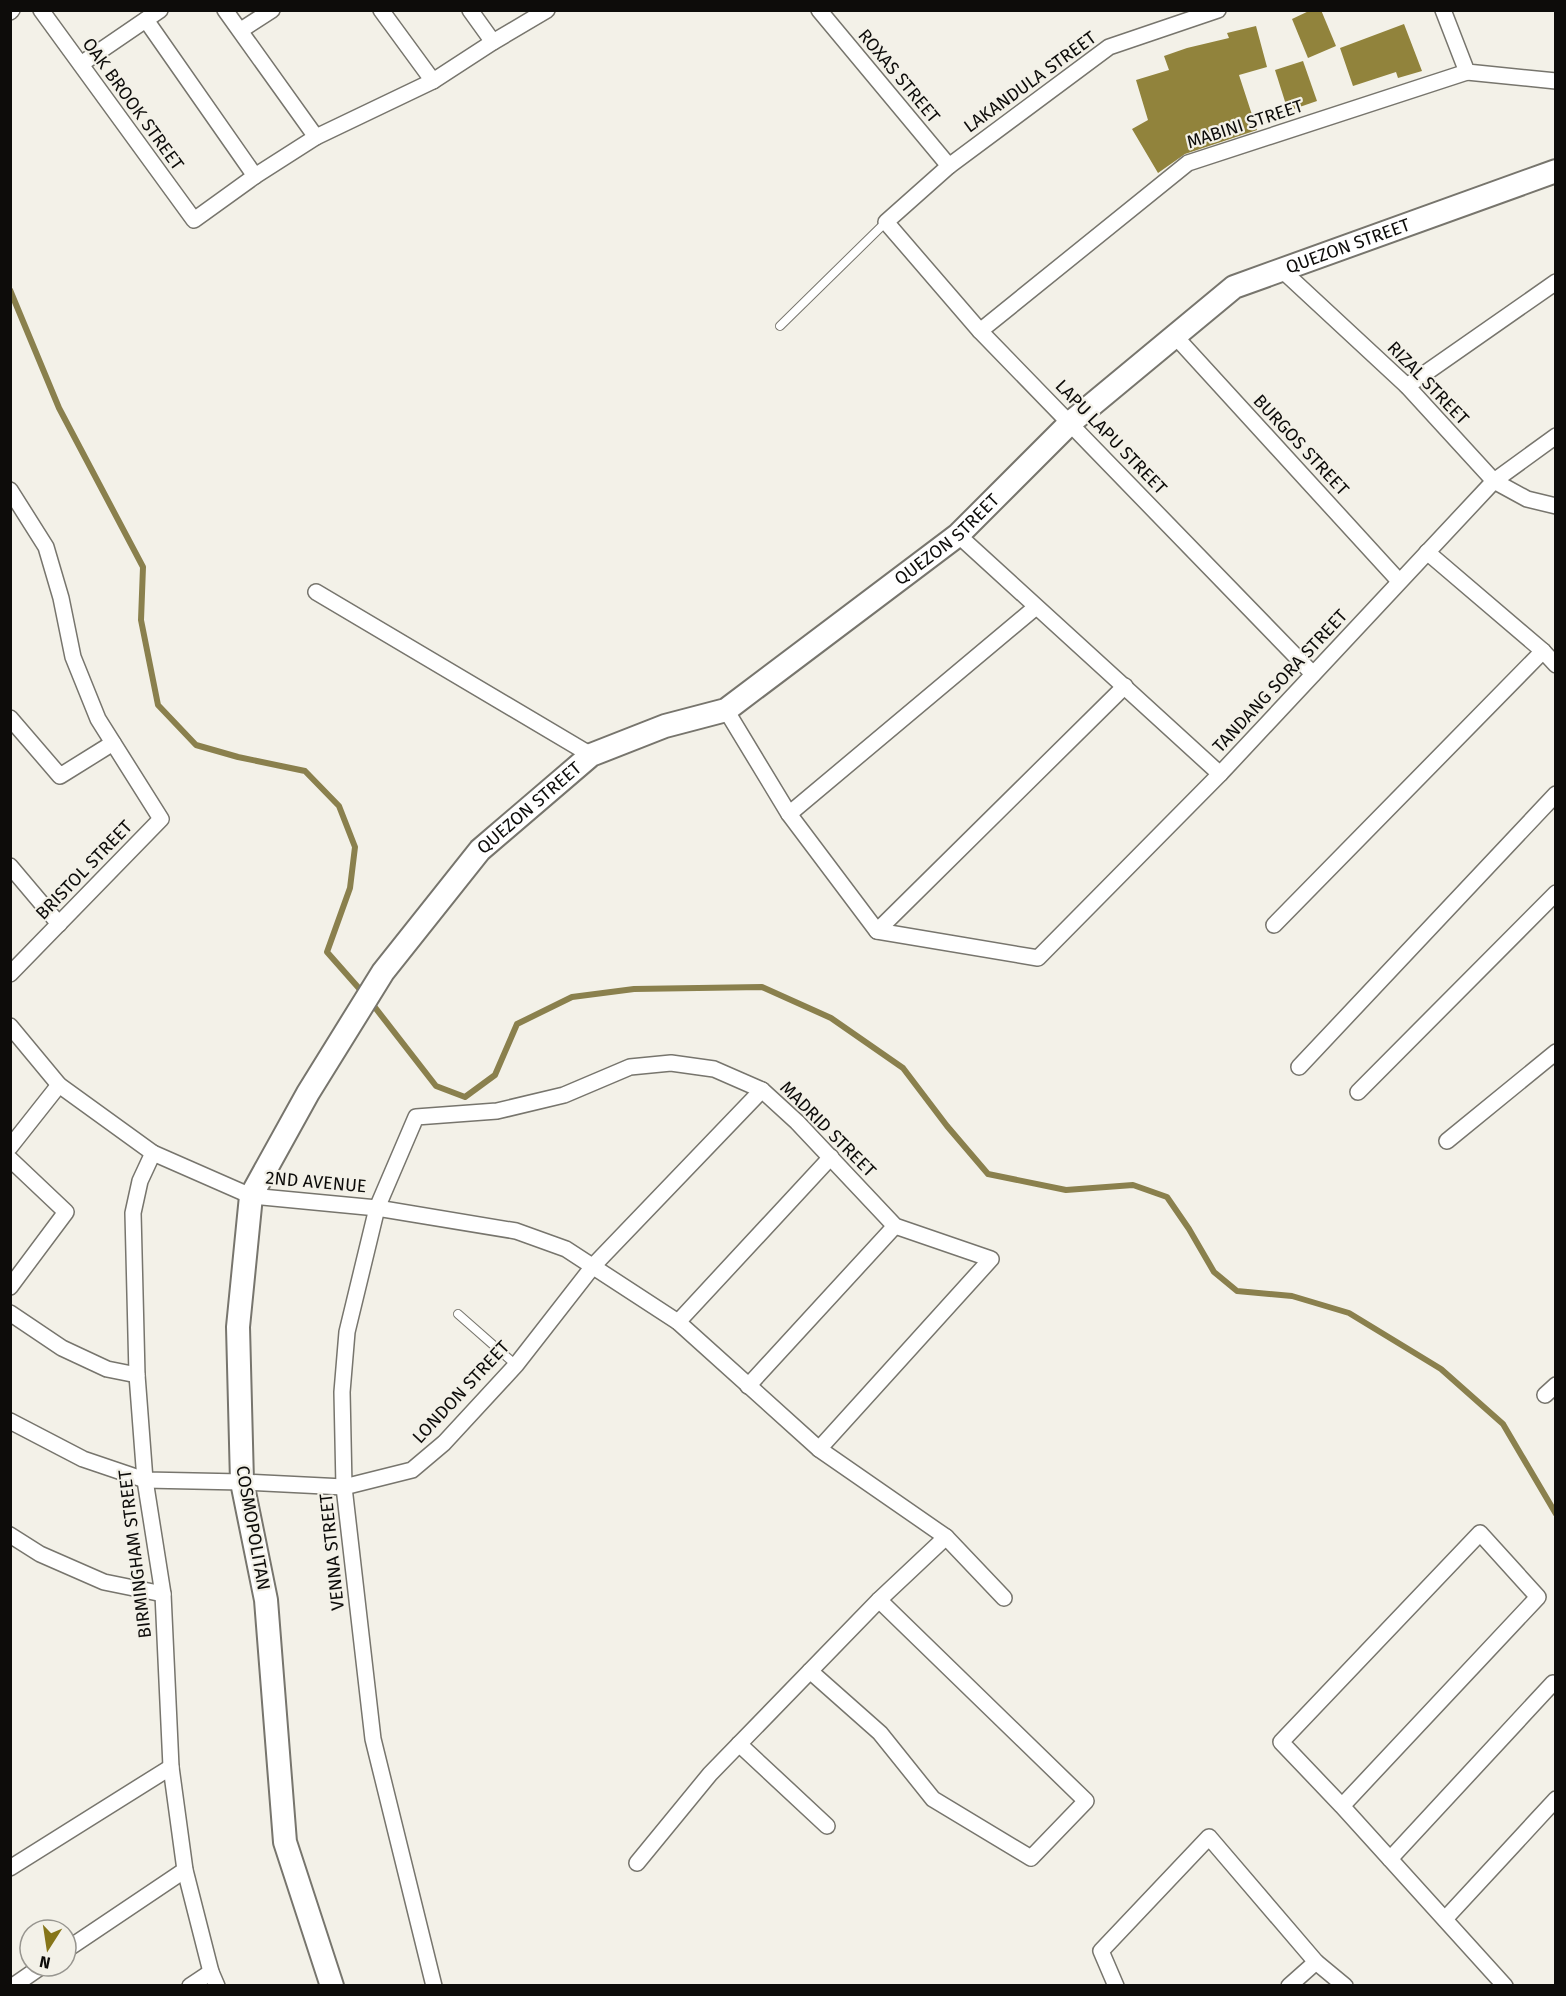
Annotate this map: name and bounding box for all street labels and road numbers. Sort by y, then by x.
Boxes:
street label: ROXAS STREET [853,25,945,128]
street label: LAKANDULA STREET [960,26,1101,137]
street label: OAK BROOK STREET [78,34,189,175]
street label: MABINI STREET [1184,95,1307,153]
street label: QUEZON STREET [1283,213,1414,278]
street label: RIZAL STREET [1383,337,1474,430]
street label: LAPU LAPU STREET [1051,375,1172,499]
street label: BURGOS STREET [1249,390,1354,501]
street label: QUEZON STREET [890,489,1004,590]
street label: TANDANG SORA STREET [1208,604,1352,757]
street label: QUEZON STREET [472,757,586,859]
street label: BRISTOL STREET [31,815,137,924]
street label: MADRID STREET [775,1076,881,1182]
street label: 2ND AVENUE [265,1167,367,1197]
street label: LONDON STREET [408,1336,515,1448]
street label: COSMOPOLITAN [231,1464,275,1592]
street label: BIRMINGHAM STREET [114,1468,156,1640]
street label: VENNA STREET [315,1492,349,1612]

